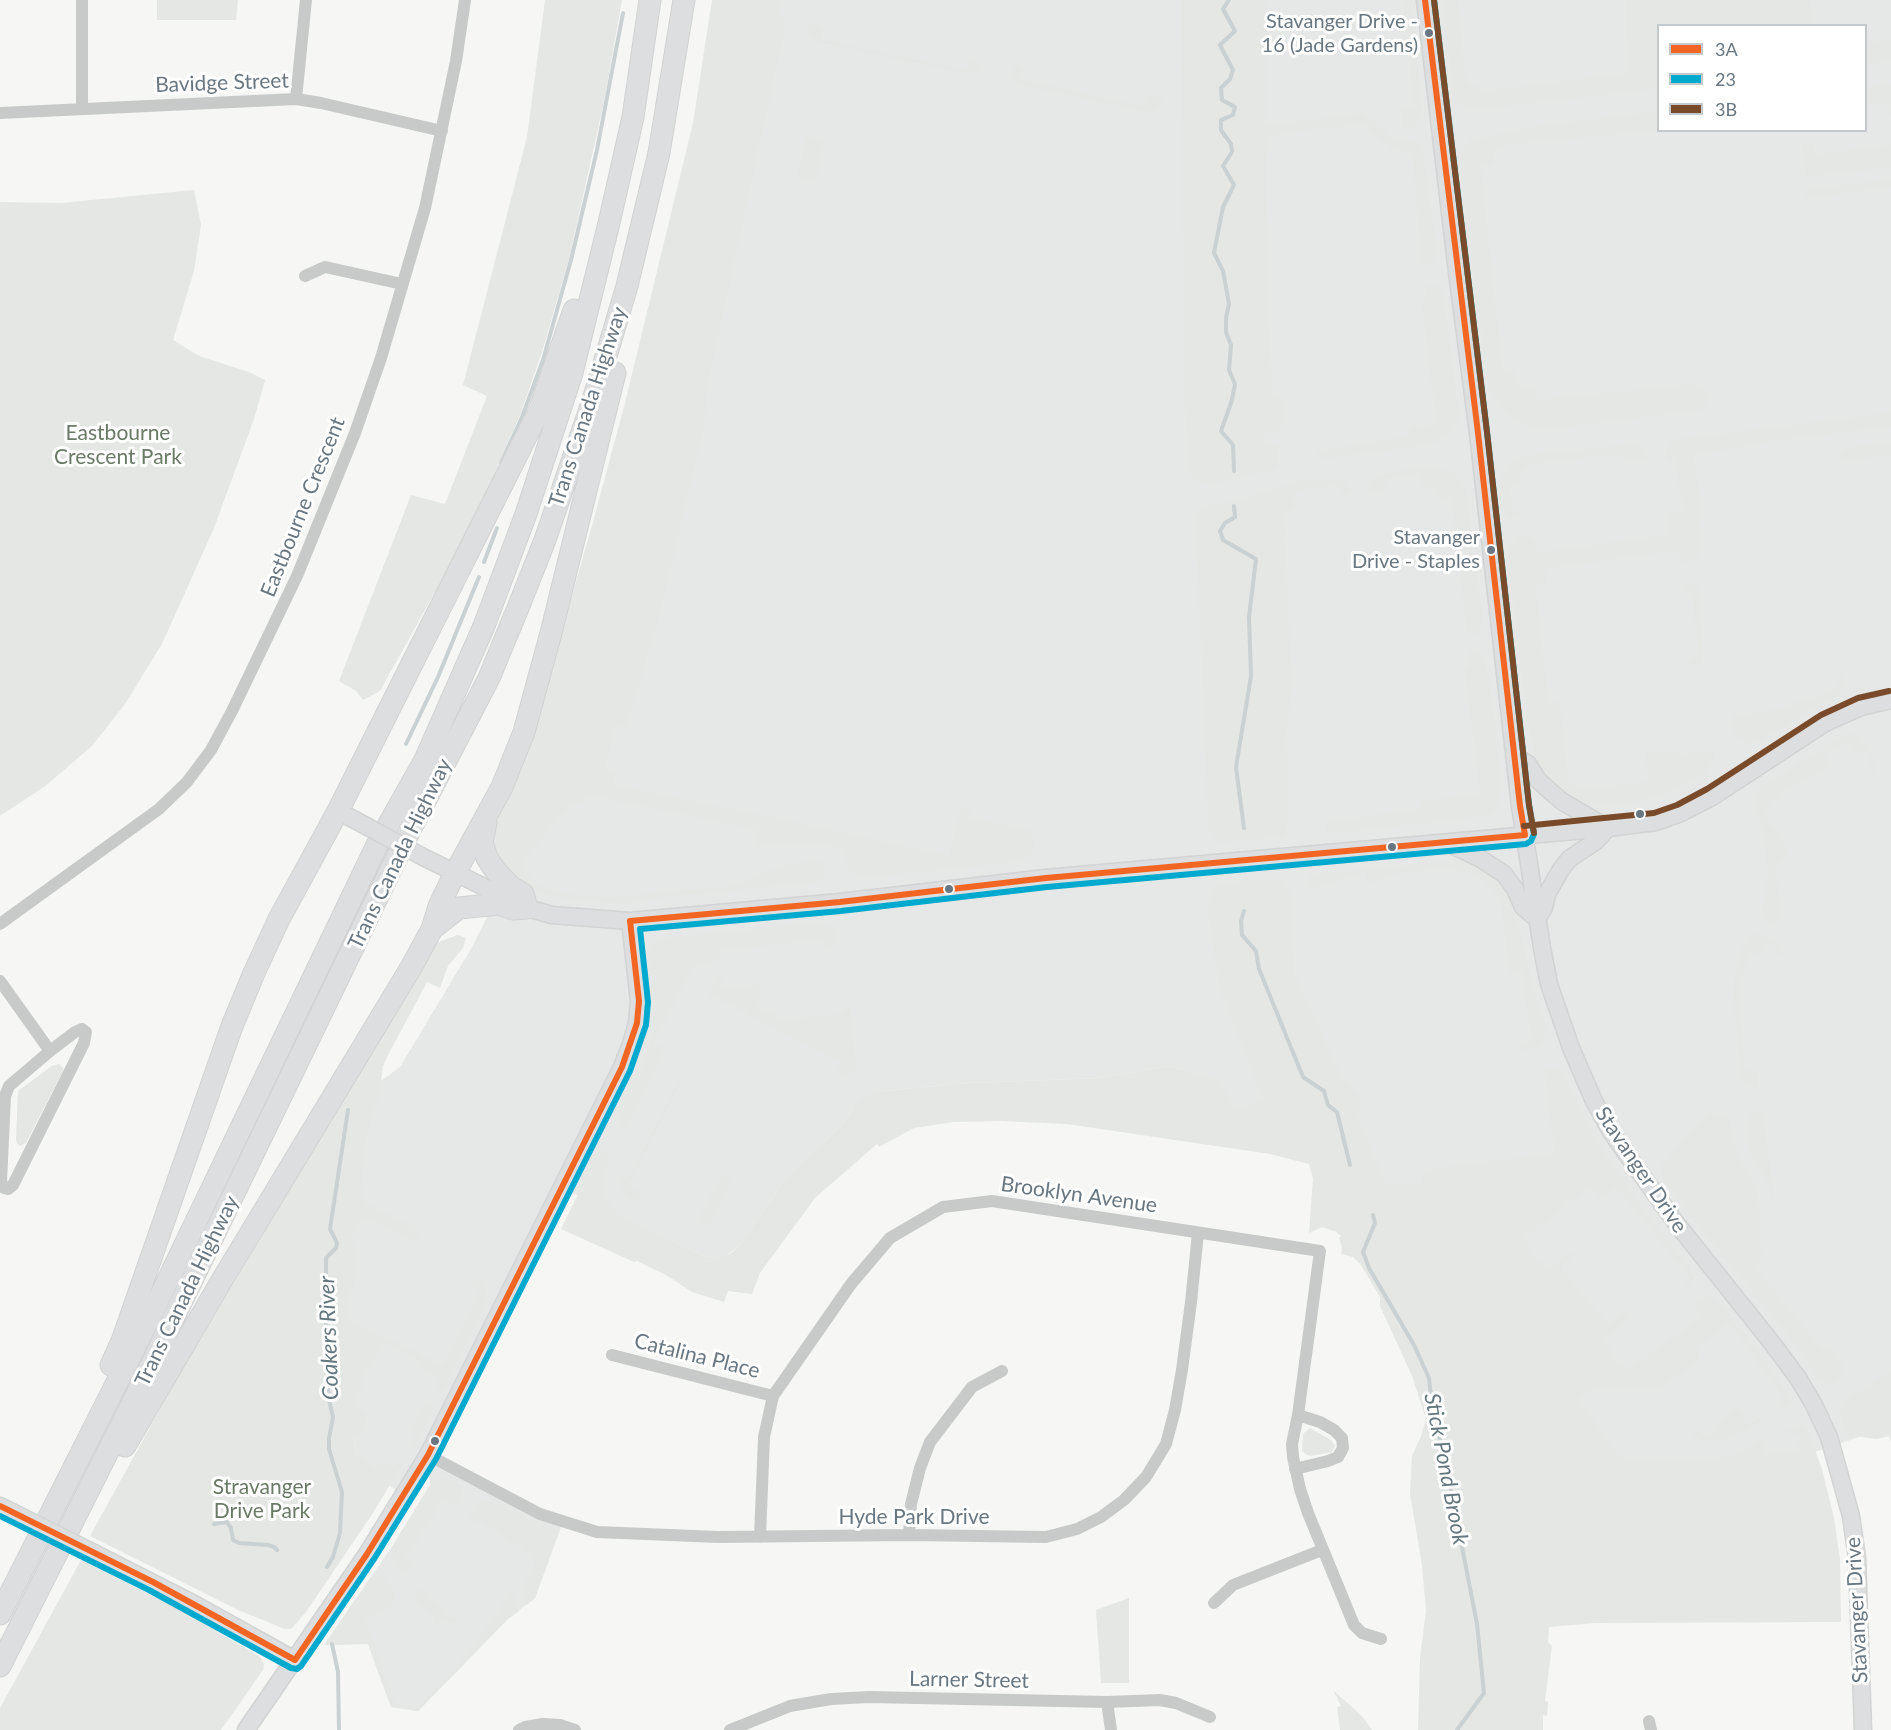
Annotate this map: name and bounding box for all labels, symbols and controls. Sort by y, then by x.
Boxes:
place label: Stavanger Drive - 16 (Jade Gardens) [1262,10,1418,57]
legend [1657,24,1867,132]
marker: Stavanger Drive - 16 (Jade Gardens) [1423,27,1435,39]
text: 3A [1715,38,1738,60]
street label: Bavidge Street [155,68,289,98]
text: 23 [1715,68,1736,90]
text: 3B [1715,98,1737,120]
street label: Trans Canada Highway [544,304,632,510]
street label: Eastbourne Crescent [255,413,351,601]
park label: Eastbourne Crescent Park [54,420,182,470]
place label: Stavanger Drive - Staples [1352,526,1480,573]
marker: Stavanger Drive - Staples [1485,544,1497,556]
street label: Trans Canada Highway [343,754,457,954]
unlabelled marker [1634,808,1646,820]
unlabelled marker [1386,841,1398,853]
unlabelled marker [943,883,955,895]
street label: Stavanger Drive [1590,1102,1692,1238]
street label: Brooklyn Avenue [999,1172,1159,1218]
street label: Trans Canada Highway [130,1191,244,1391]
water label: Coakers River [314,1276,344,1400]
street label: Catalina Place [632,1328,762,1384]
water label: Stick Pond Brook [1418,1391,1474,1547]
unlabelled marker [429,1435,441,1447]
park label: Stravanger Drive Park [213,1474,311,1524]
street label: Hyde Park Drive [838,1504,990,1530]
street label: Stavanger Drive [1841,1536,1873,1684]
street label: Larner Street [909,1666,1029,1694]

